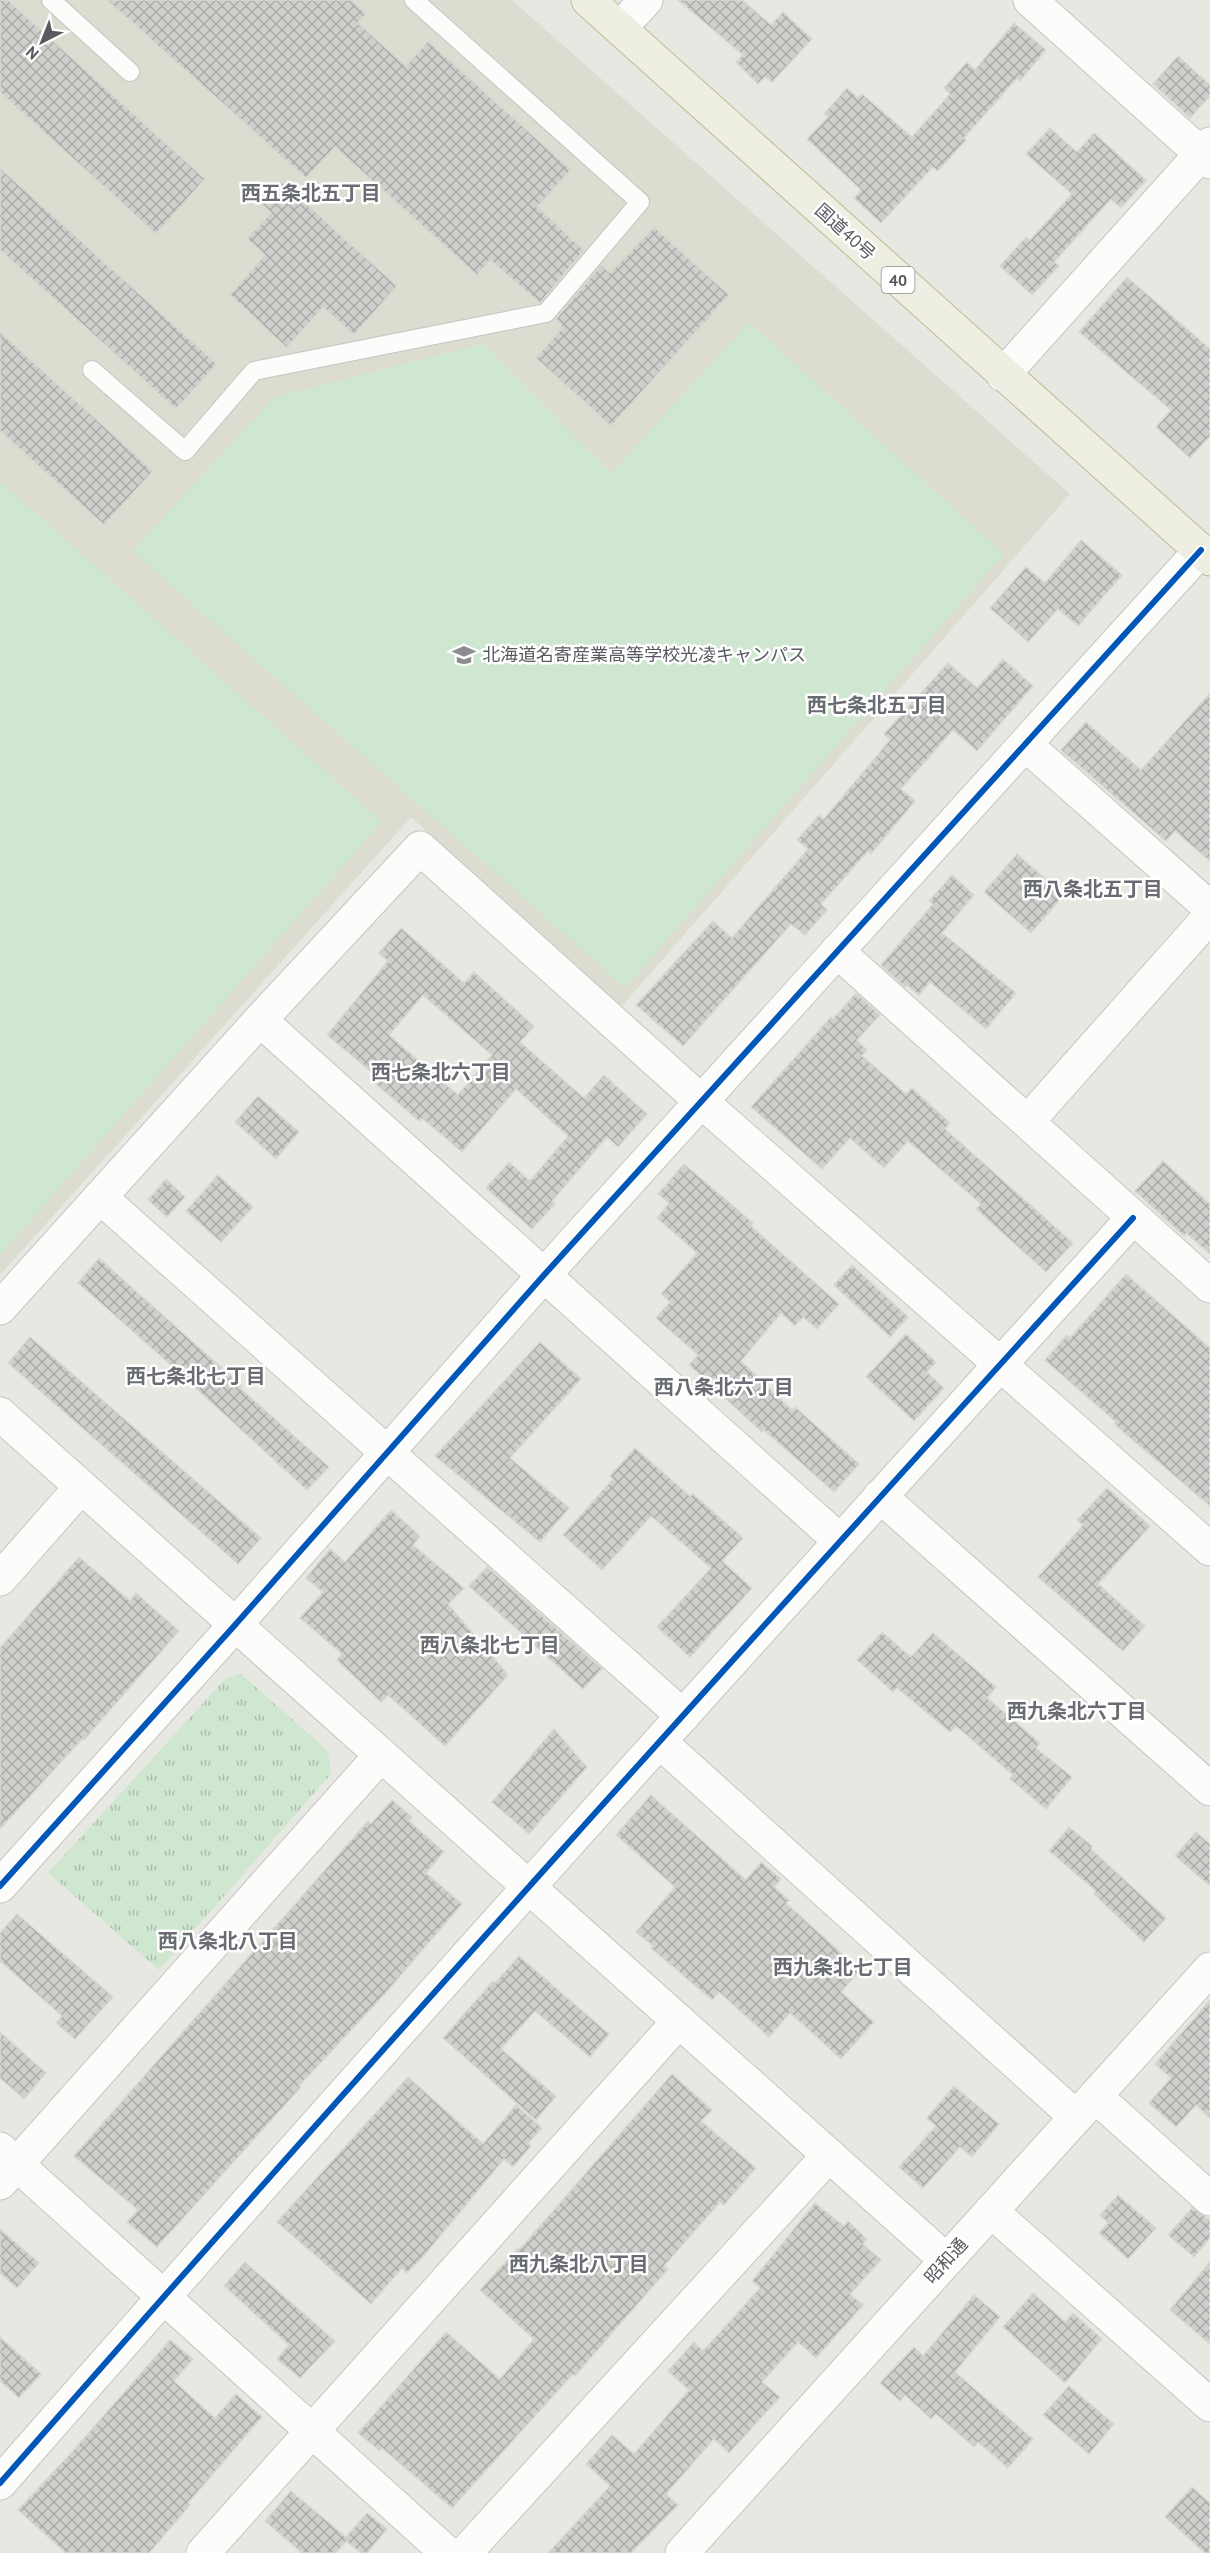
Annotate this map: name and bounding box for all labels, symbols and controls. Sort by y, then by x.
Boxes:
north arrow [12,12,72,72]
text: N [21,42,43,64]
district label: 西五条北五丁目 [241,180,381,206]
street label: 国道40号 [810,198,880,265]
road number: 40 [882,267,914,293]
school or university icon: 北海道名寄産業高等学校光凌キャンパス [451,642,477,668]
place label: 北海道名寄産業高等学校光凌キャンパス [482,643,806,666]
district label: 西七条北五丁目 [807,692,947,718]
district label: 西八条北五丁目 [1023,876,1163,902]
district label: 西七条北六丁目 [371,1059,511,1085]
district label: 西七条北七丁目 [126,1363,266,1389]
district label: 西八条北六丁目 [654,1374,794,1400]
district label: 西八条北七丁目 [420,1632,560,1658]
district label: 西九条北六丁目 [1007,1698,1147,1724]
district label: 西八条北八丁目 [158,1928,298,1954]
district label: 西九条北七丁目 [773,1954,913,1980]
street label: 昭和通 [919,2233,972,2288]
district label: 西九条北八丁目 [509,2251,649,2277]

